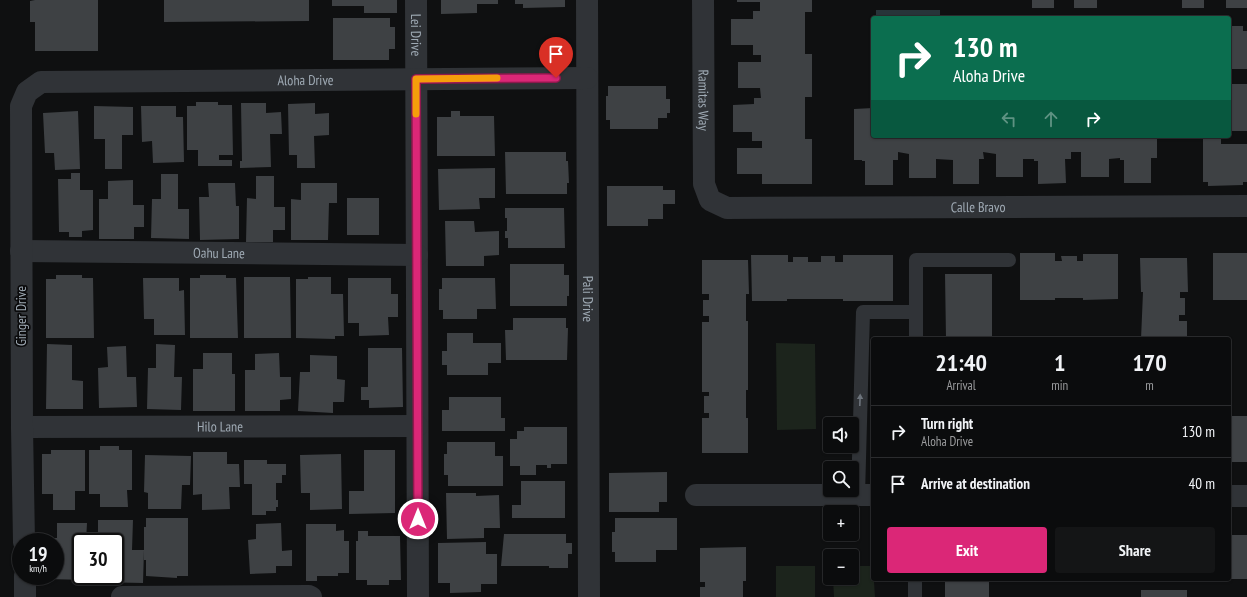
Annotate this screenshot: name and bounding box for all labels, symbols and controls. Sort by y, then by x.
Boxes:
street label: Lei Drive [407,14,425,56]
text: 130 m [953,28,1017,65]
icon: right [887,32,939,84]
pin [539,37,573,78]
icon: arrive [545,43,567,65]
text: Aloha Drive [953,64,1025,87]
street label: Ramitas Way [694,69,713,131]
street label: Aloha Drive [277,71,334,89]
icon: left [998,108,1020,130]
icon: ahead [1040,108,1062,130]
icon: right [1082,108,1104,130]
street label: Calle Bravo [951,198,1006,216]
street label: Oahu Lane [193,244,245,262]
street label: Pali Drive [579,276,597,322]
street label: Ginger Drive [12,286,30,346]
text: 21:40 [935,347,987,378]
text: 1 [1054,347,1065,378]
text: 170 [1132,347,1167,378]
text: Arrival [946,377,976,394]
text: min [1051,377,1068,394]
text: m [1145,377,1154,394]
one-way arrow [857,394,864,406]
text: Turn right [921,414,973,433]
street label: Hilo Lane [197,417,243,436]
map controls [823,417,859,585]
button: sound [823,417,859,453]
icon: right [887,421,909,443]
text: 130 m [1182,422,1215,441]
text: Aloha Drive [921,433,973,450]
button: search [823,461,859,497]
icon: arrive [887,473,909,495]
text: Arrive at destination [921,474,1030,493]
text: 40 m [1189,474,1215,493]
position arrow [397,498,439,540]
button: + [823,505,859,541]
button: Exit [887,527,1047,573]
button: Share [1055,527,1215,573]
speed limit sign: 30 [72,533,124,585]
text: 19 [28,541,48,567]
button: − [823,549,859,585]
text: km/h [29,562,47,575]

